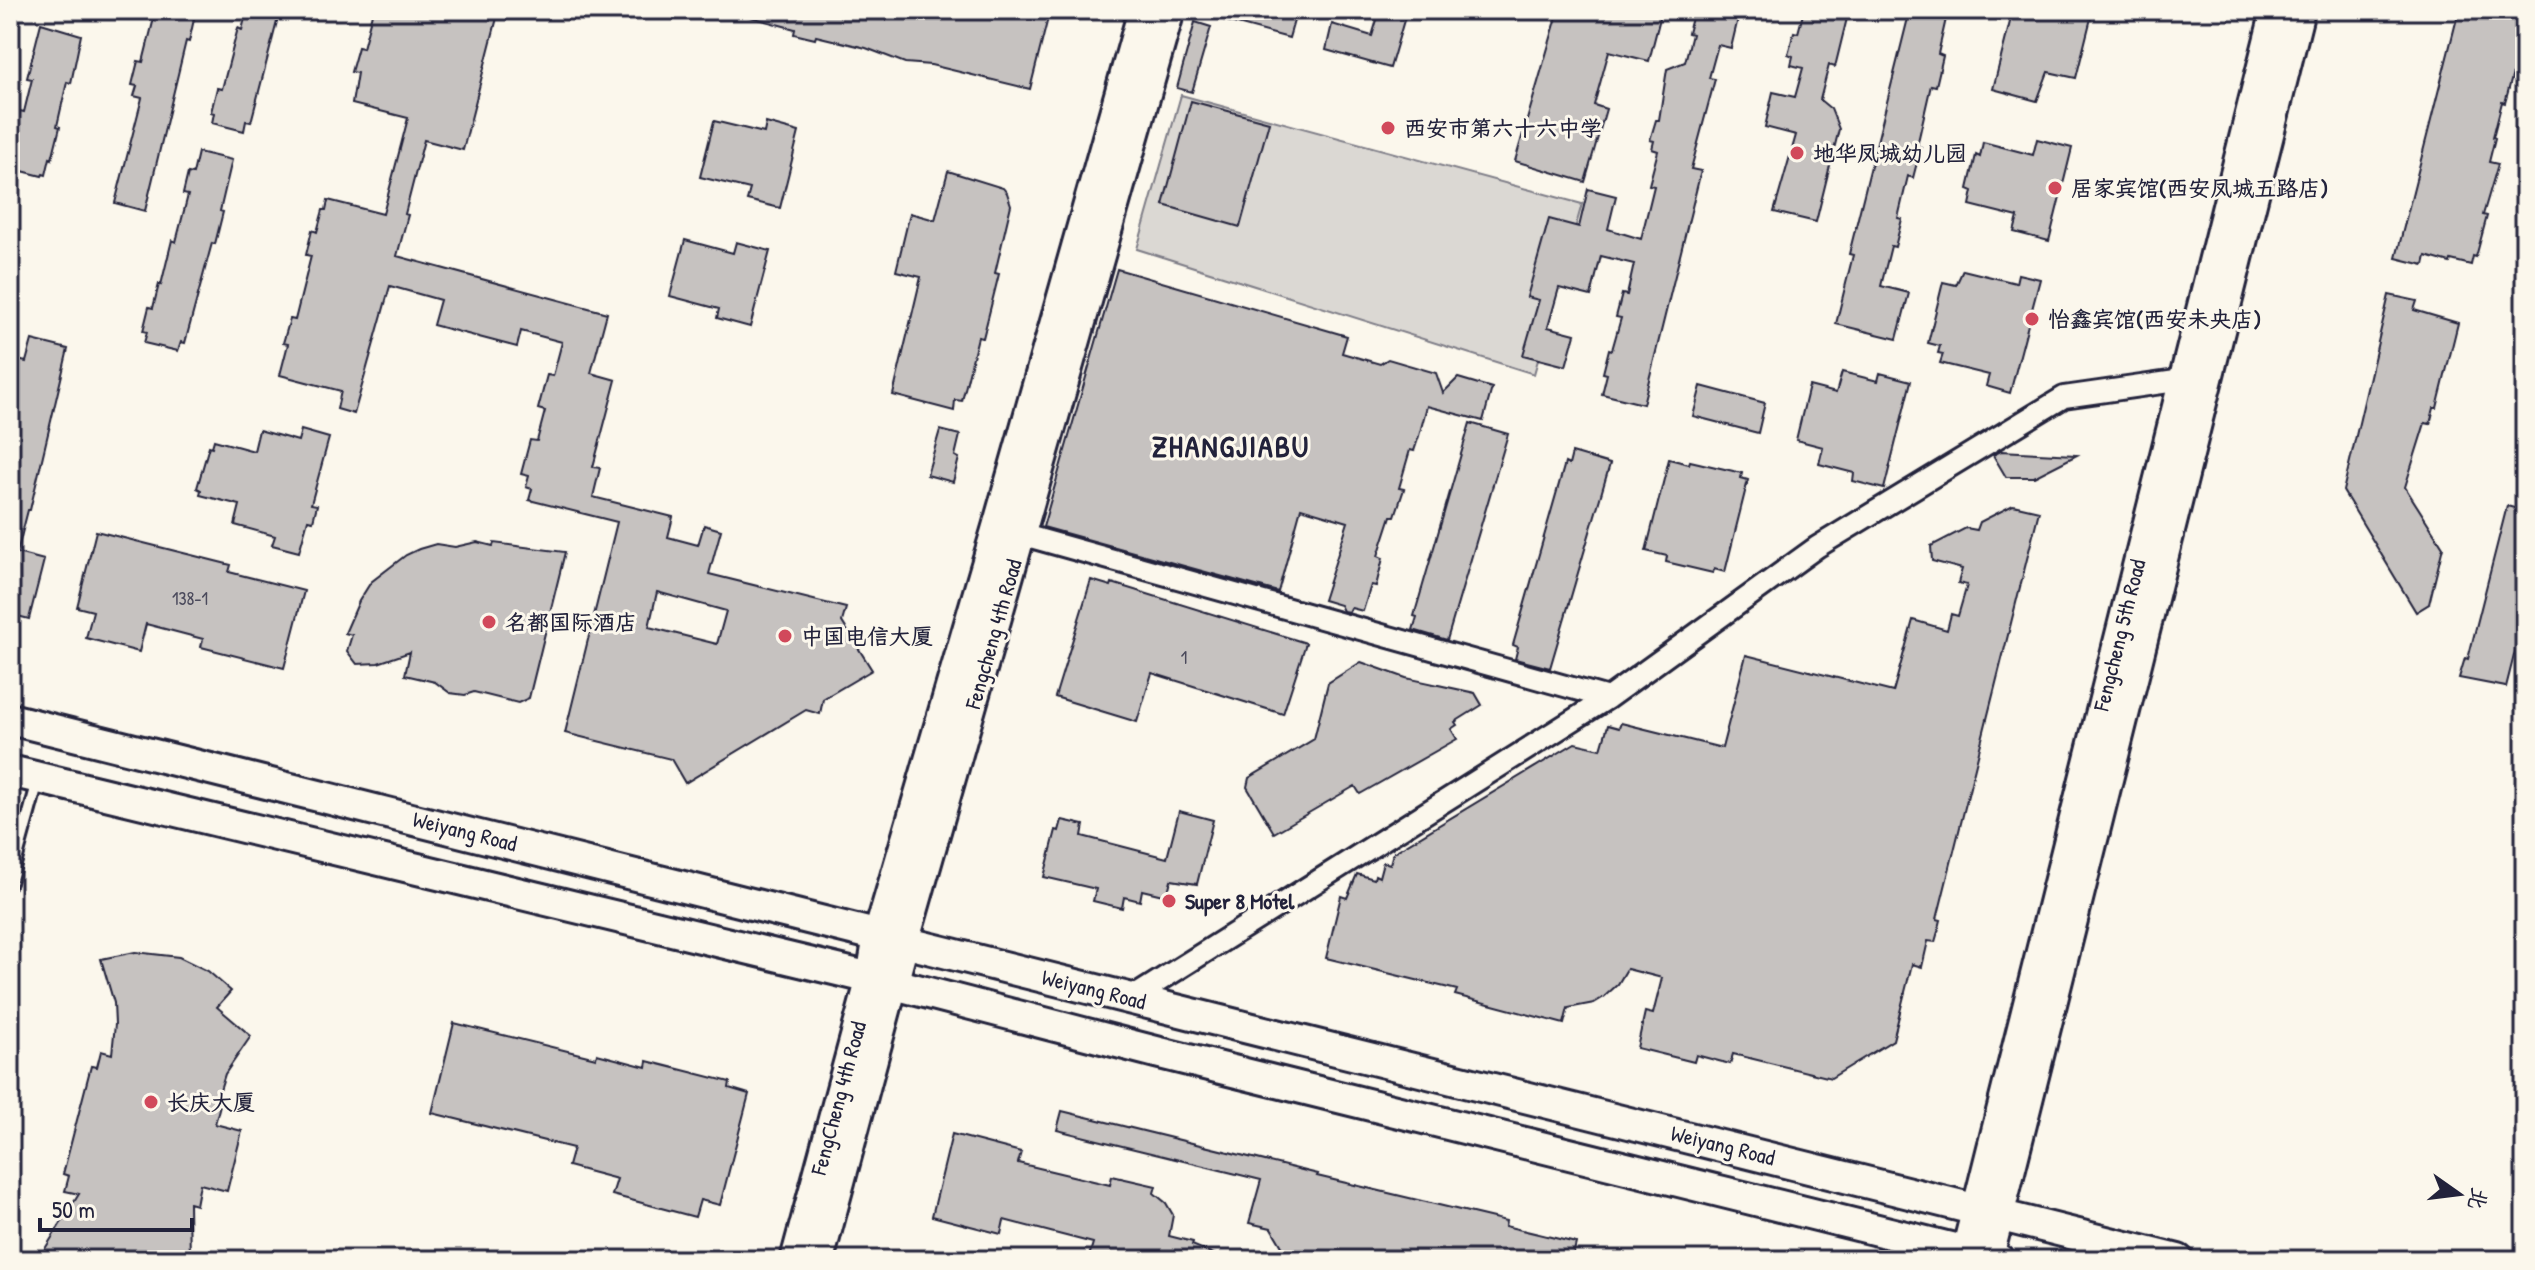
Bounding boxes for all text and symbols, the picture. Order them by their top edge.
place label: 西安市第六十六中学 [1404,113,1602,143]
marker: 西安市第六十六中学 [1379,119,1397,137]
place label: 地华凤城幼儿园 [1813,138,1967,168]
marker: 地华凤城幼儿园 [1788,144,1806,162]
place label: 居家宾馆(西安凤城五路店) [2071,173,2328,203]
marker: 居家宾馆(西安凤城五路店) [2046,179,2064,197]
place label: 怡鑫宾馆(西安未央店) [2048,304,2261,334]
marker: 怡鑫宾馆(西安未央店) [2023,310,2041,328]
district label: ZHANGJIABU [1152,426,1310,466]
street label: Fengcheng 4th Road [957,555,1029,713]
street label: Fengcheng 5th Road [2085,556,2152,715]
house number: 138-1 [172,586,208,611]
place label: 名都国际酒店 [505,607,637,637]
marker: 名都国际酒店 [480,613,498,631]
place label: 中国电信大厦 [801,621,933,651]
marker: 中国电信大厦 [776,627,794,645]
house number: 1 [1181,645,1187,670]
street label: Weiyang Road [410,804,520,858]
place label: Super 8 Motel [1185,886,1295,917]
marker: Super 8 Motel [1160,892,1178,910]
street label: Weiyang Road [1039,962,1149,1016]
street label: FengCheng 4th Road [803,1018,873,1179]
place label: 长庆大厦 [167,1087,255,1117]
marker: 长庆大厦 [142,1093,160,1111]
street label: Weiyang Road [1668,1118,1778,1172]
north arrow [2419,1154,2499,1234]
scale bar [40,1182,192,1232]
text: 北 [2461,1185,2496,1213]
text: 50 m [52,1193,95,1225]

